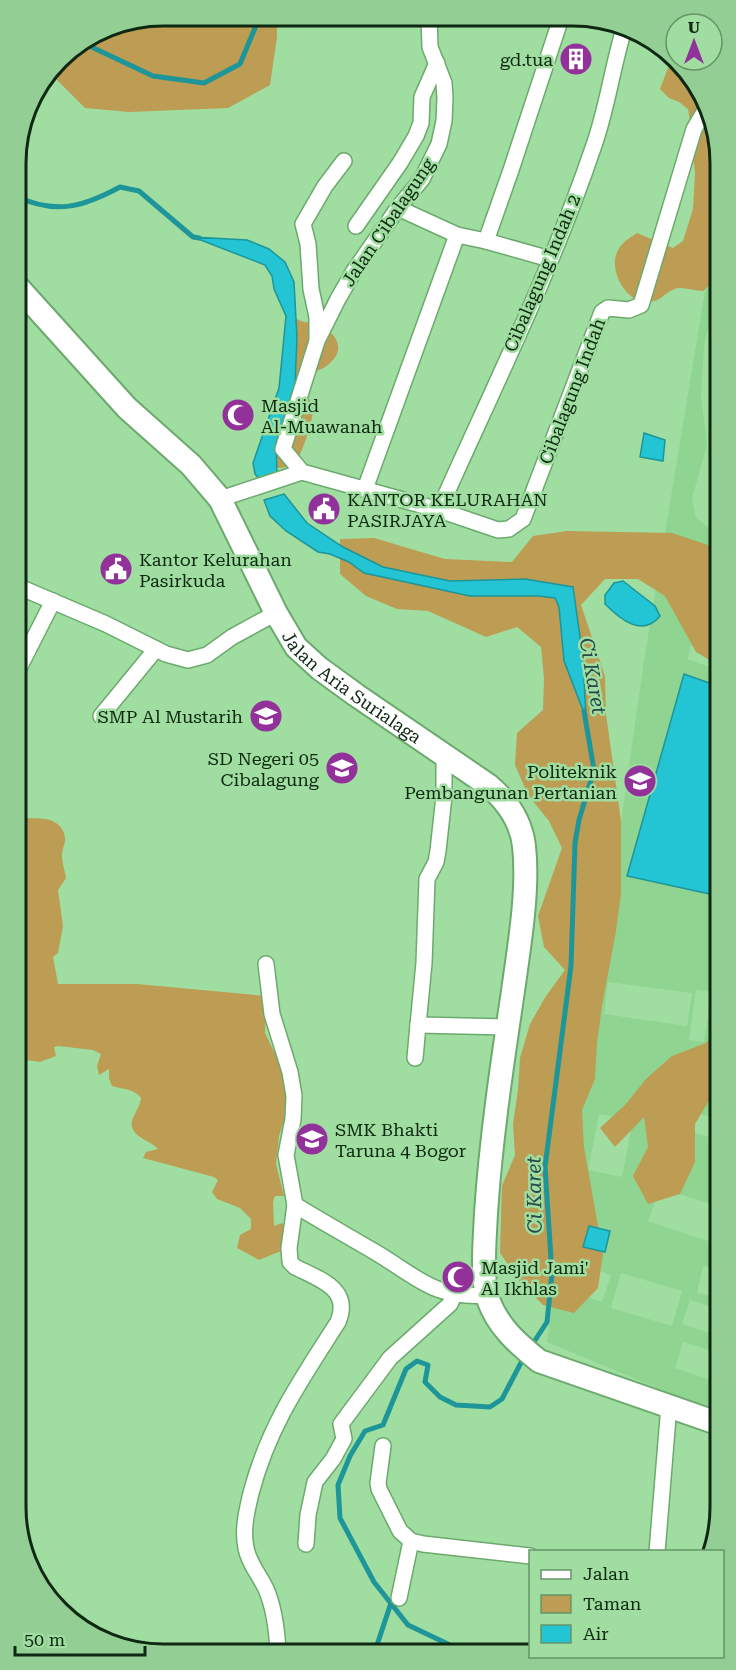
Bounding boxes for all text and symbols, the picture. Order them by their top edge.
north arrow [664,12,724,72]
text: U [688,18,700,37]
building icon: gd.tua [558,41,594,77]
place label: gd.tua [500,49,553,70]
street label: Jalan Cibalagung [337,153,439,290]
street label: Cibalagung Indah 2 [499,191,585,355]
street label: Cibalagung Indah [535,315,610,467]
place label: Masjid Al-Muawanah [261,395,383,437]
mosque icon: Masjid Al-Muawanah [220,397,256,433]
place label: KANTOR KELURAHAN PASIRJAYA [347,489,548,531]
public building icon: KANTOR KELURAHAN PASIRJAYA [306,491,342,527]
place label: Kantor Kelurahan Pasirkuda [139,549,292,591]
public building icon: Kantor Kelurahan Pasirkuda [98,551,134,587]
street label: Jalan Aria Surialaga [278,627,426,747]
water label: Ci Karet [574,636,612,717]
school or university icon: SMP Al Mustarih [248,698,284,734]
place label: SMP Al Mustarih [97,706,243,727]
place label: SD Negeri 05 Cibalagung [208,748,320,790]
school or university icon: SD Negeri 05 Cibalagung [324,750,360,786]
place label: Politeknik Pembangunan Pertanian [404,761,617,803]
school or university icon: Politeknik Pembangunan Pertanian [622,763,658,799]
place label: SMK Bhakti Taruna 4 Bogor [335,1119,466,1161]
school or university icon: SMK Bhakti Taruna 4 Bogor [294,1121,330,1157]
water label: Ci Karet [521,1156,547,1234]
place label: Masjid Jami' Al Ikhlas [481,1257,589,1299]
mosque icon: Masjid Jami' Al Ikhlas [440,1259,476,1295]
legend [529,1550,724,1658]
text: Jalan [583,1563,630,1584]
text: Taman [583,1593,642,1614]
scale bar [15,1619,146,1657]
text: Air [583,1623,609,1644]
text: 50 m [24,1629,65,1650]

